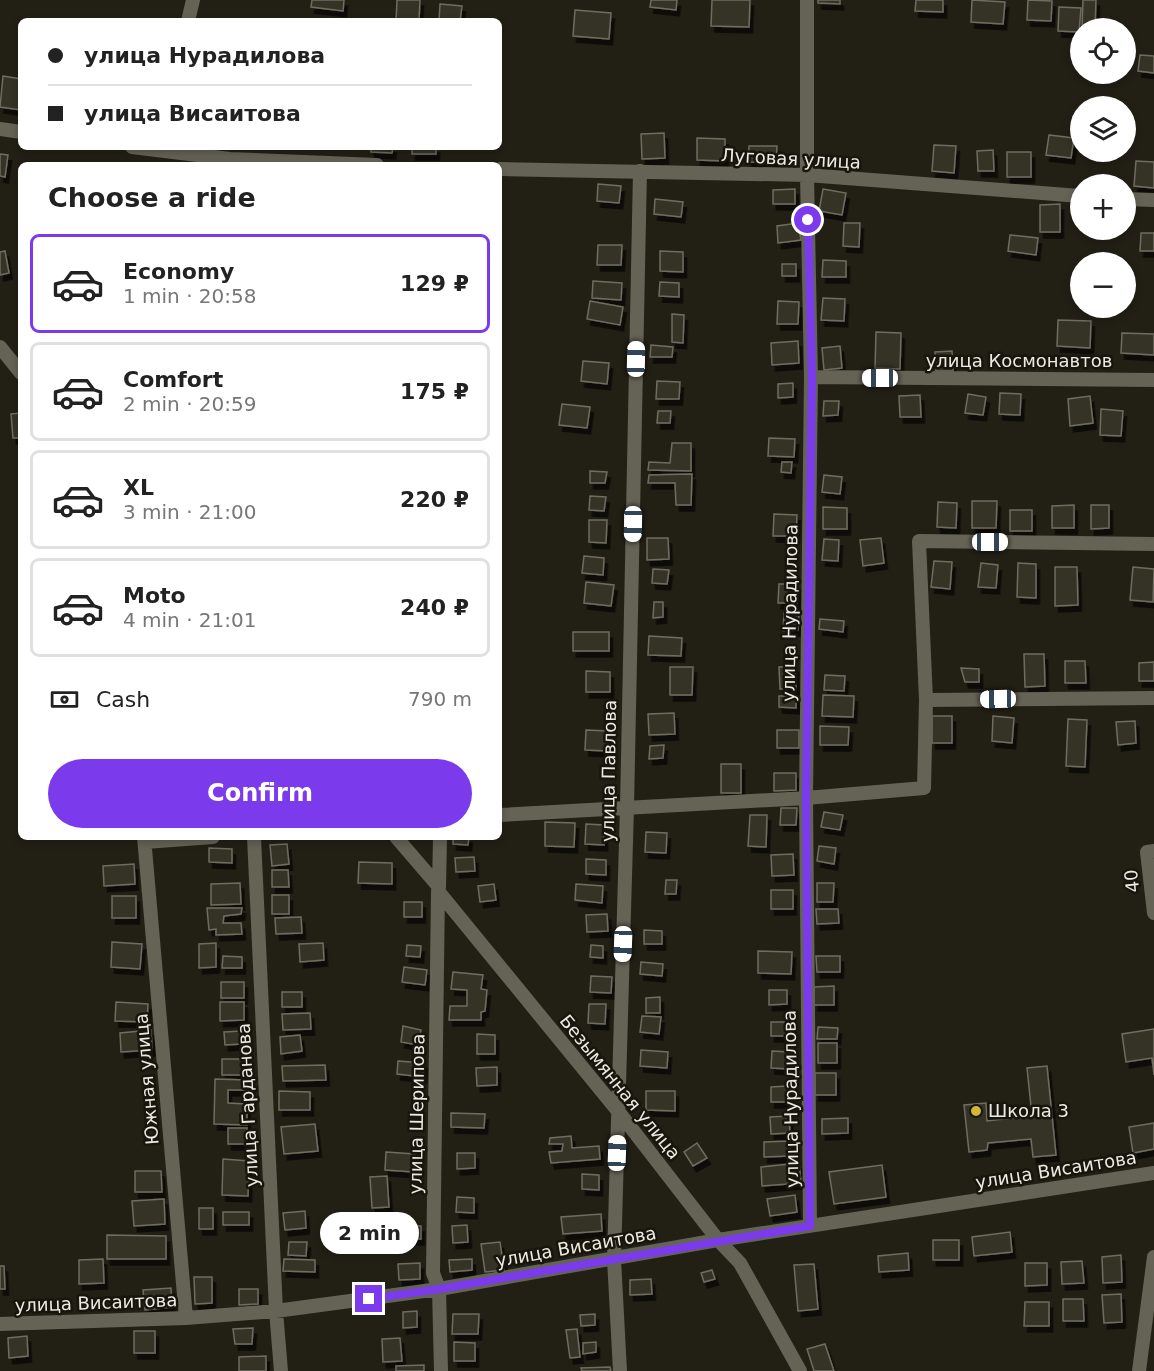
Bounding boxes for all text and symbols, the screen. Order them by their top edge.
map controls [1070,18,1136,318]
button: locate [1070,18,1136,84]
text: улица Нурадилова [84,43,325,68]
button: layers [1070,96,1136,162]
text: улица Висаитова [84,101,301,126]
street label: Луговая улица [721,144,861,173]
button: + [1070,174,1136,240]
text: Choose a ride [48,182,256,213]
route start [794,206,821,233]
button: − [1070,252,1136,318]
icon: car [51,257,105,311]
text: Economy [123,259,234,284]
text: 129 ₽ [400,271,469,296]
text: 1 min · 20:58 [123,284,257,308]
car [627,341,645,377]
street label: улица Космонавтов [926,350,1112,371]
icon: car [51,365,105,419]
text: Comfort [123,367,223,392]
car [862,369,898,387]
text: 175 ₽ [400,379,469,404]
text: 2 min · 20:59 [123,392,257,416]
icon: car [51,473,105,527]
text: XL [123,475,154,500]
text: 220 ₽ [400,487,469,512]
text: 3 min · 21:00 [123,500,257,524]
car [624,506,642,542]
street label: улица Нурадилова [777,524,802,702]
car [972,533,1008,551]
icon: car [51,581,105,635]
text: Moto [123,583,186,608]
text: 240 ₽ [400,595,469,620]
text: 4 min · 21:01 [123,608,257,632]
icon: cash [48,683,81,716]
text: Cash [96,687,150,712]
text: 790 m [408,687,472,711]
car [980,690,1016,708]
street label: улица Павлова [597,700,620,842]
button: Confirm [48,759,472,828]
street label: 40 [1120,869,1143,894]
car [613,926,633,962]
street label: Безымянная улица [556,1010,685,1163]
street label: улица Нурадилова [778,1010,803,1188]
street label: Южная улица [130,1012,163,1146]
street label: улица Гарданова [233,1022,262,1188]
street label: улица Шерипова [405,1033,428,1195]
place label: Школа 3 [988,1100,1069,1121]
marker: Школа 3 [969,1104,983,1118]
car [607,1135,627,1171]
street label: улица Висаитова [974,1146,1138,1193]
callout: 2 min [320,1212,418,1254]
text: 2 min [338,1221,401,1245]
street label: улица Висаитова [494,1222,658,1271]
route end [355,1285,382,1312]
street label: улица Висаитова [14,1289,178,1316]

